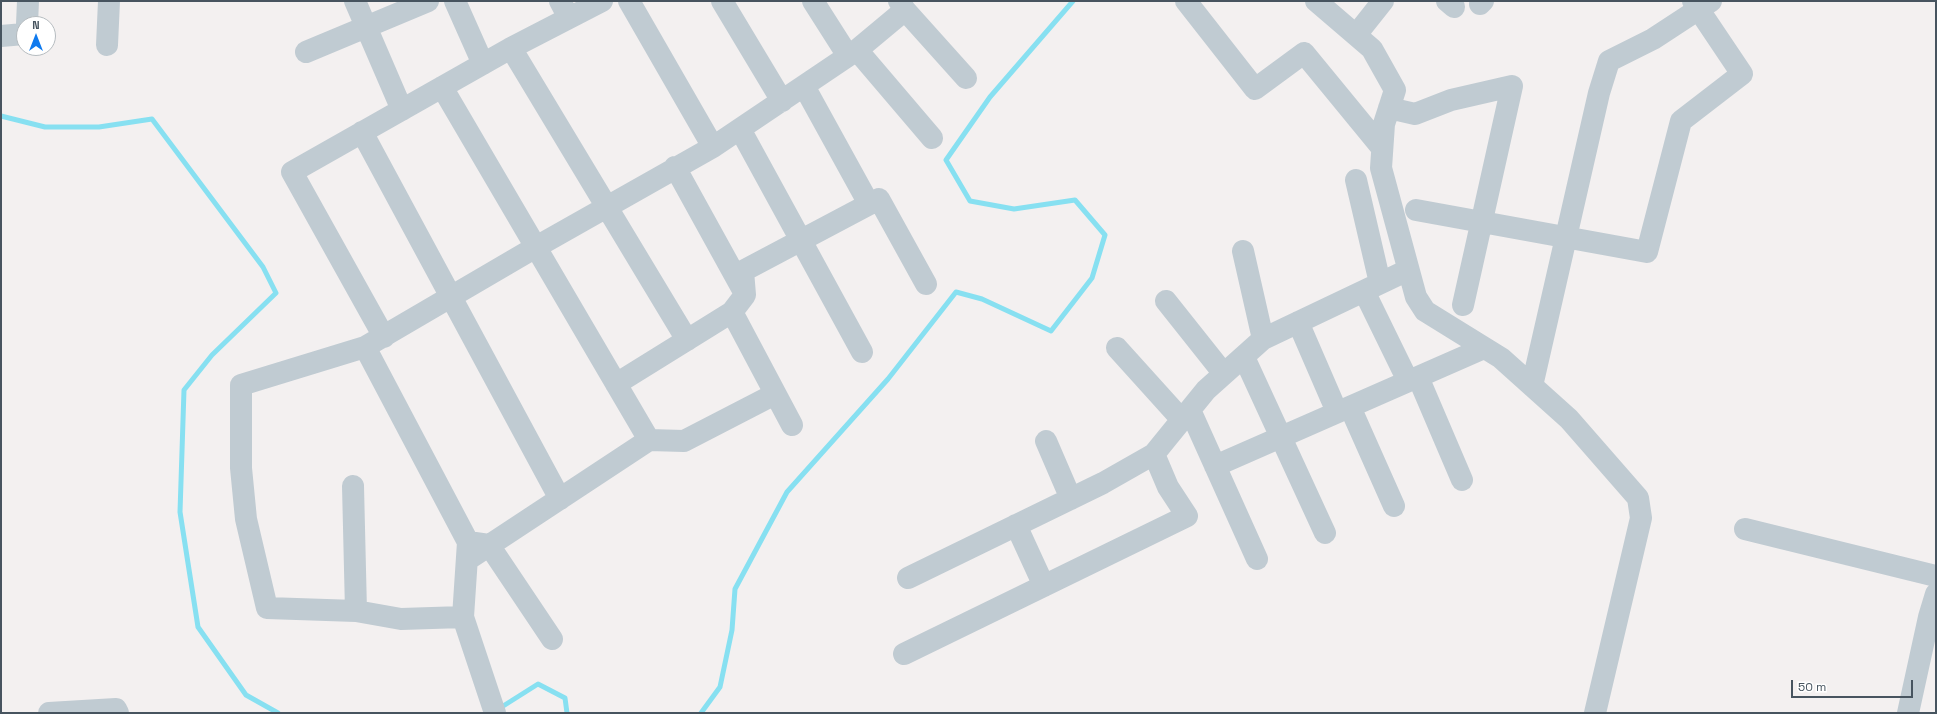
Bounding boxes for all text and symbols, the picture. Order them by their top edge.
north arrow [16,16,56,56]
text: N [32,18,40,32]
scale bar [1793,672,1915,698]
text: 50 m [1798,679,1826,695]

